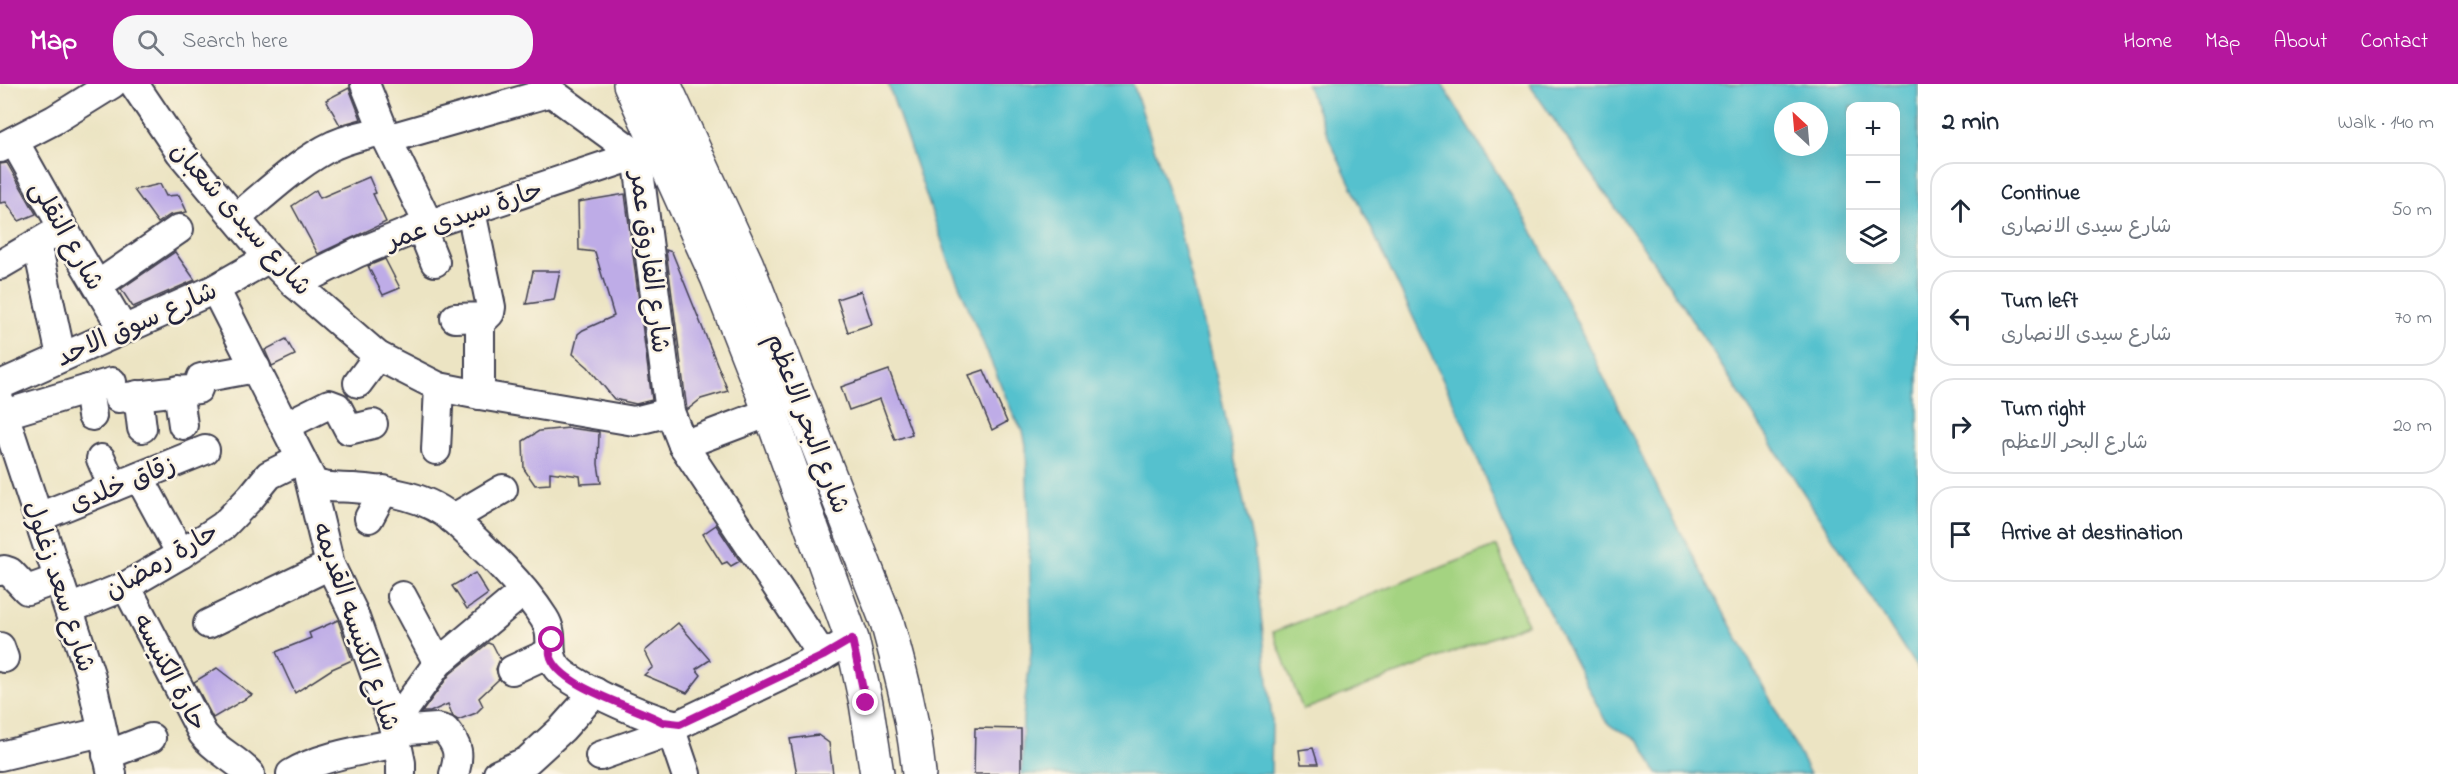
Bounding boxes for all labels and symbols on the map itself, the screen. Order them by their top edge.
north arrow [1774,102,1828,156]
street label: شارع سيدى شعبان [160,134,320,306]
street label: شارع الفاروق عمر [618,167,678,356]
street label: حارة سيدى عمر [380,172,549,262]
street label: شارع النقلى [18,174,112,299]
street label: شارع سوق الاحد [50,273,224,378]
street label: شارع البحر الاعظم [754,328,858,520]
street label: زقاق خلدى [64,447,182,524]
street label: شارع سعد زغلول [12,496,104,678]
street label: حارة رمضان [98,515,227,611]
street label: شارع الكنيسه القديمه [300,517,408,737]
street label: حارة الكنيسه [121,608,215,739]
route start [538,626,564,652]
route end [852,689,878,715]

